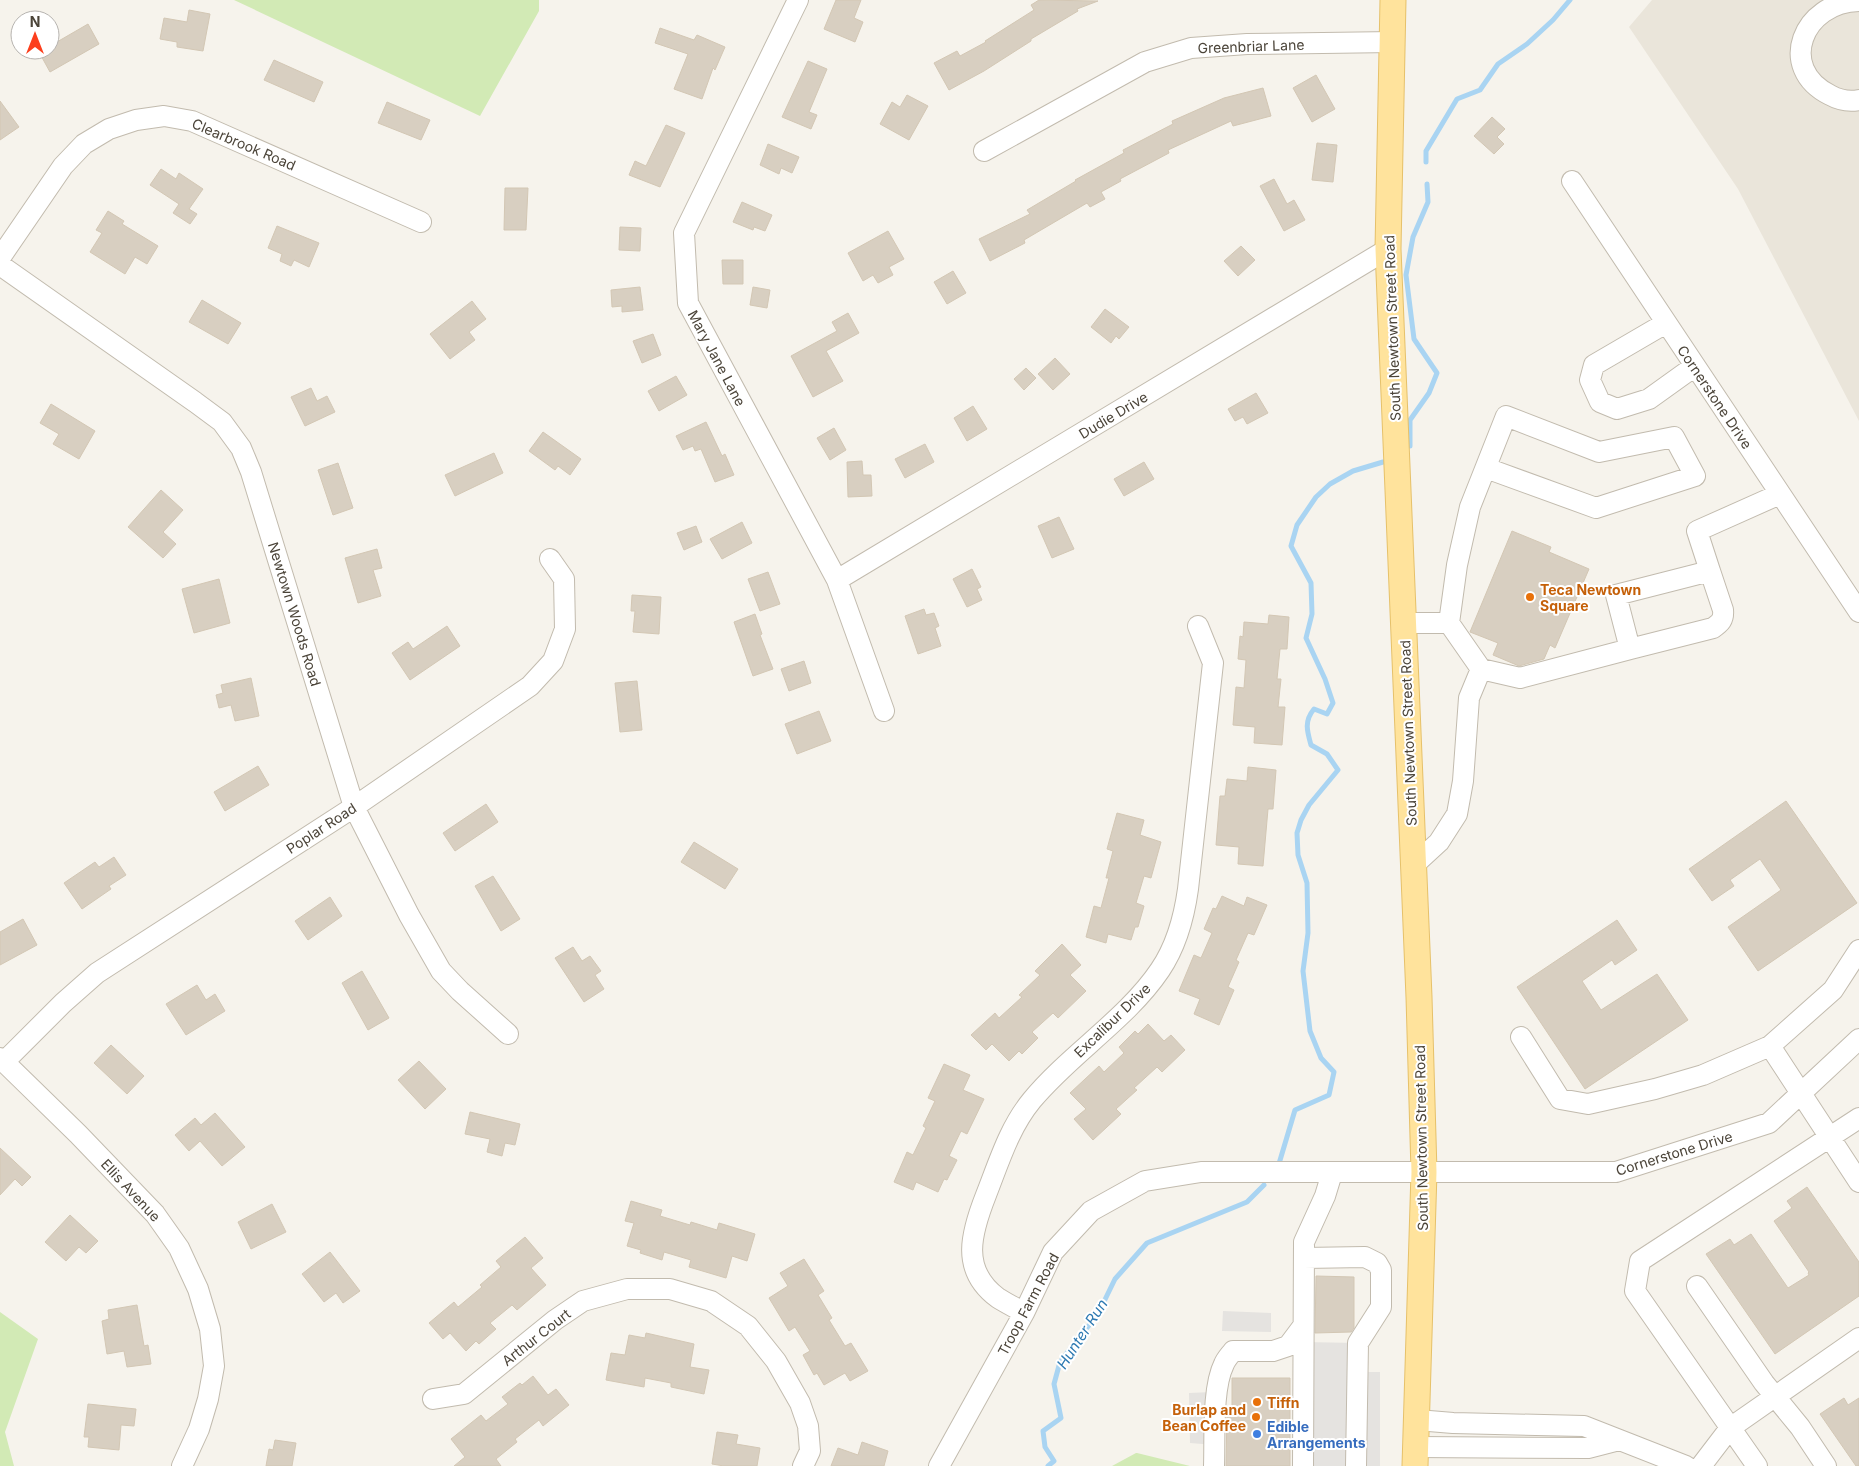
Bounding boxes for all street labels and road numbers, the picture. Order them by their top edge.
street label: Greenbriar Lane [1197,36,1305,56]
street label: Clearbrook Road [190,114,298,174]
street label: South Newtown Street Road [1380,235,1404,421]
street label: Mary Jane Lane [685,307,749,409]
street label: Cornerstone Drive [1674,342,1756,452]
street label: Dudie Drive [1076,388,1150,442]
street label: Newtown Woods Road [265,540,325,688]
street label: South Newtown Street Road [1396,640,1420,826]
street label: Poplar Road [283,799,359,857]
street label: Excalibur Drive [1070,979,1154,1061]
street label: South Newtown Street Road [1411,1045,1431,1231]
street label: Cornerstone Drive [1614,1127,1734,1179]
street label: Ellis Avenue [98,1155,164,1225]
street label: Troop Farm Road [994,1250,1062,1358]
street label: Arthur Court [498,1305,574,1369]

